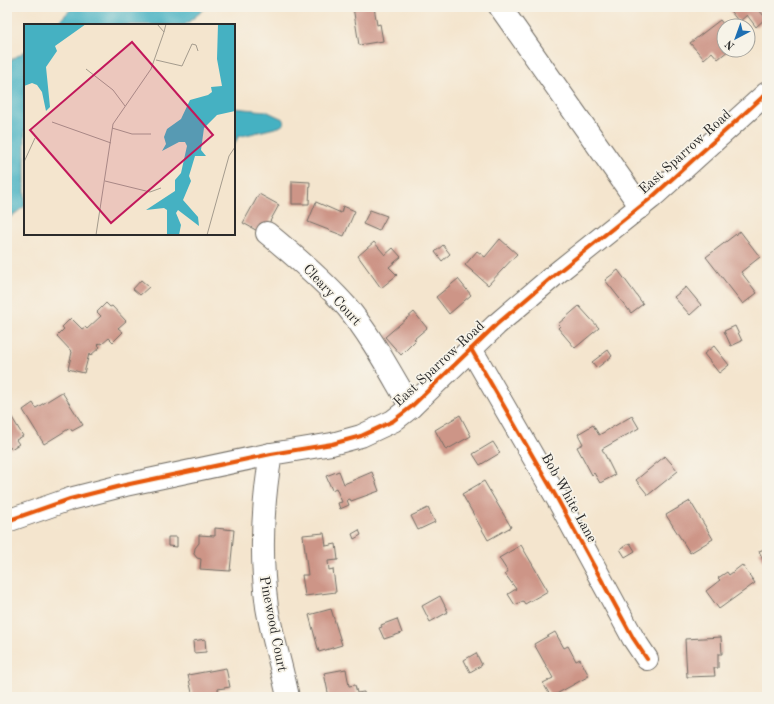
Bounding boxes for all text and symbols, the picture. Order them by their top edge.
north arrow [716,18,756,58]
inset map [24,24,235,235]
text: N [723,37,737,51]
street label: East Sparrow Road [636,107,734,197]
street label: Cleary Court [300,262,364,328]
street label: East Sparrow Road [391,318,487,410]
street label: Bob White Lane [539,451,599,545]
street label: Pinewood Court [257,575,289,673]

